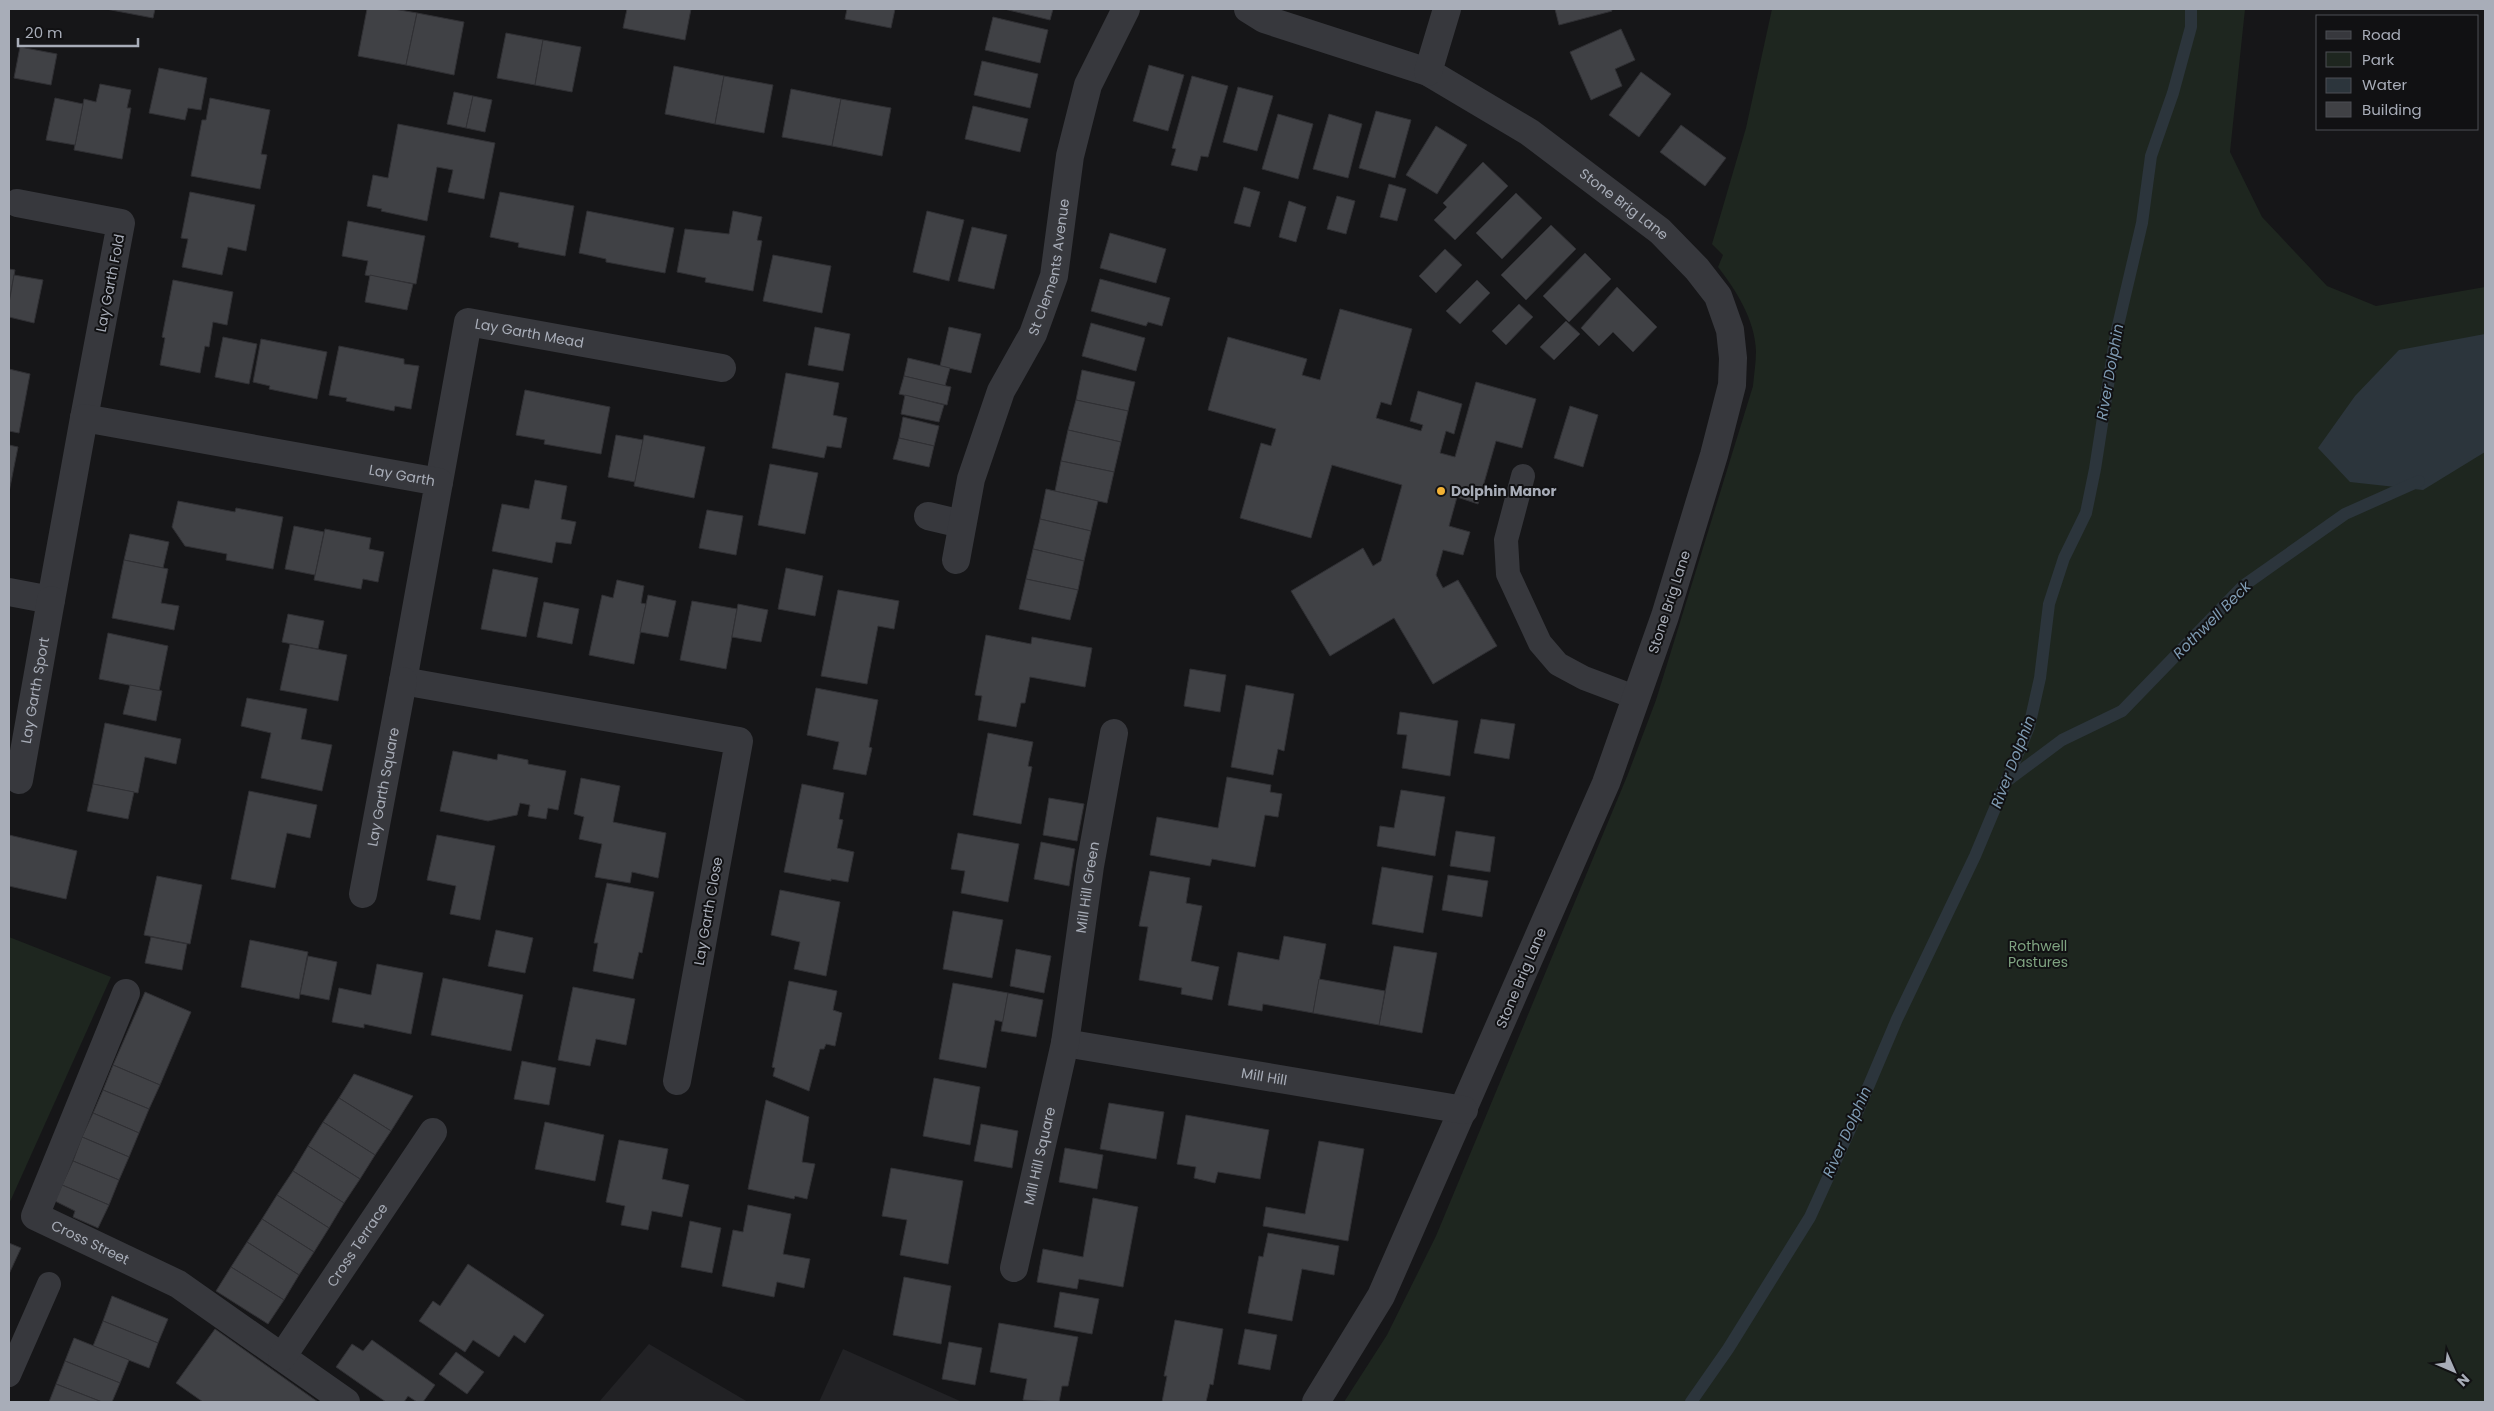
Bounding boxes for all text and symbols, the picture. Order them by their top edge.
scale bar [18,15,138,47]
legend [2316,15,2479,130]
text: 20 m [25,22,63,43]
text: Road [2362,24,2401,45]
text: Park [2362,49,2394,70]
text: Water [2362,74,2408,95]
text: Building [2362,99,2422,120]
street label: Stone Brig Lane [1575,164,1674,245]
street label: St Clements Avenue [1023,197,1074,338]
street label: Lay Garth Fold [91,232,129,334]
street label: Lay Garth Mead [473,313,585,353]
water label: River Dolphin [2091,322,2128,422]
street label: Lay Garth [367,460,437,491]
place label: Dolphin Manor [1451,481,1556,501]
marker: Dolphin Manor [1435,485,1447,497]
street label: Stone Brig Lane [1643,548,1695,656]
water label: Rothwell Beck [2168,575,2256,663]
street label: Lay Garth Sport [16,636,54,745]
water label: River Dolphin [1985,713,2040,811]
street label: Lay Garth Square [362,725,404,848]
street label: Mill Hill Green [1071,840,1104,934]
street label: Lay Garth Close [689,855,727,967]
street label: Stone Brig Lane [1491,924,1551,1031]
park label: Rothwell Pastures [2008,936,2068,972]
street label: Mill Hill [1240,1063,1289,1090]
water label: River Dolphin [1817,1083,1876,1181]
street label: Mill Hill Square [1019,1105,1060,1207]
street label: Cross Terrace [322,1199,393,1291]
street label: Cross Street [48,1215,133,1269]
north arrow [2429,1346,2479,1396]
text: N [2452,1369,2474,1391]

